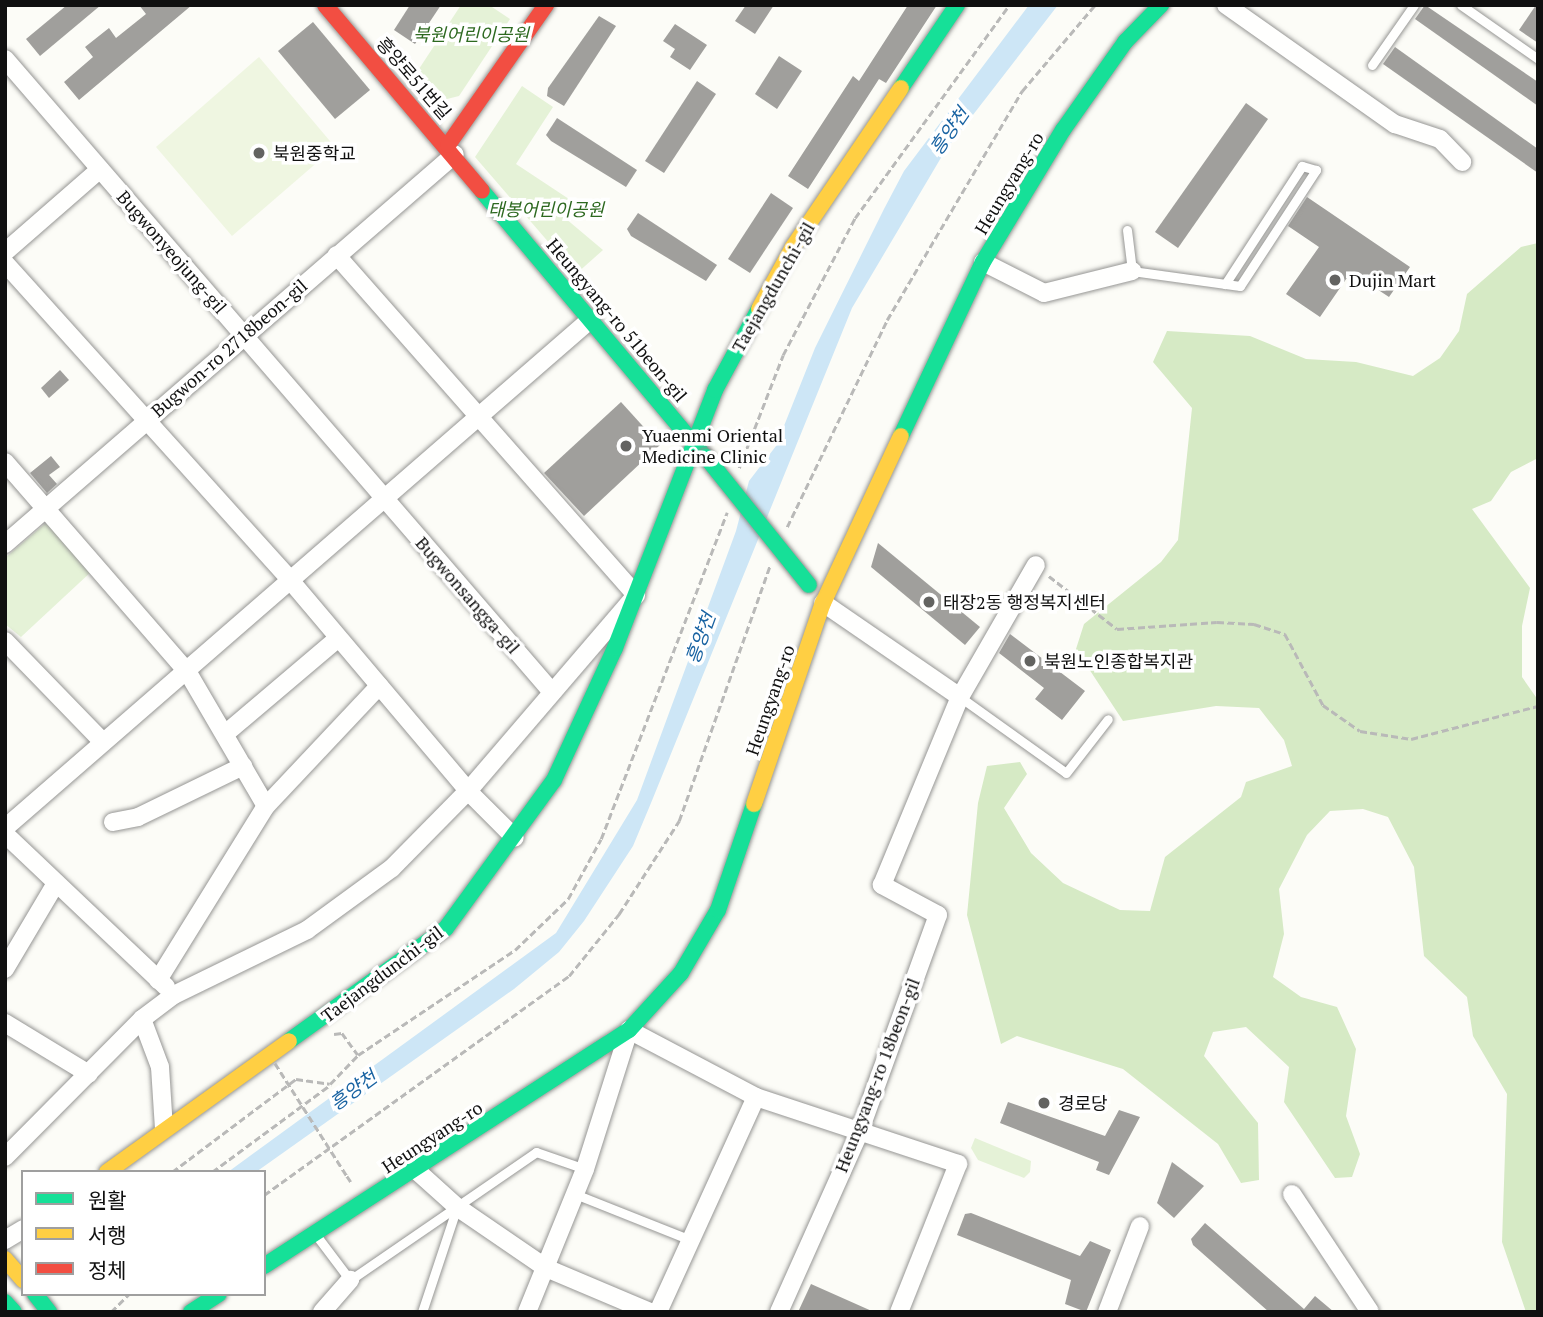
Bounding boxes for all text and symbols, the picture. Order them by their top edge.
park label: 북원어린이공원 [413,23,529,45]
street label: 흥양로51번길 [372,32,456,124]
water label: 흥양천 [925,103,973,159]
street label: Heungyang-ro [970,128,1048,238]
place label: 북원중학교 [273,142,356,164]
marker: 북원중학교 [251,145,267,161]
street label: Bugwonyeojung-gil [113,186,231,318]
park label: 태봉어린이공원 [488,198,604,220]
street label: Taejangdunchi-gil [727,218,819,356]
street label: Heungyang-ro 51beon-gil [542,234,692,406]
place label: Dujin Mart [1349,269,1436,291]
marker: Dujin Mart [1327,272,1343,288]
street label: Bugwon-ro 2718beon-gil [147,275,311,421]
place label: Yuaenmi Oriental Medicine Clinic [642,425,783,467]
marker: Yuaenmi Oriental Medicine Clinic [616,436,636,456]
street label: Bugwonsangga-gil [411,532,525,658]
place label: 태장2동 행정복지센터 [943,591,1106,613]
marker: 태장2동 행정복지센터 [921,594,937,610]
water label: 흥양천 [680,609,720,667]
street label: Heungyang-ro [741,642,799,758]
place label: 북원노인종합복지관 [1044,650,1193,672]
marker: 북원노인종합복지관 [1022,653,1038,669]
street label: Taejangdunchi-gil [317,921,447,1027]
street label: Heungyang-ro 18beon-gil [830,975,924,1175]
water label: 흥양천 [325,1065,381,1115]
place label: 경로당 [1058,1092,1108,1114]
marker: 경로당 [1036,1095,1052,1111]
street label: Heungyang-ro [378,1096,486,1178]
legend [21,1170,266,1296]
text: 원활 [88,1186,127,1214]
text: 서행 [88,1221,127,1249]
text: 정체 [88,1256,127,1284]

